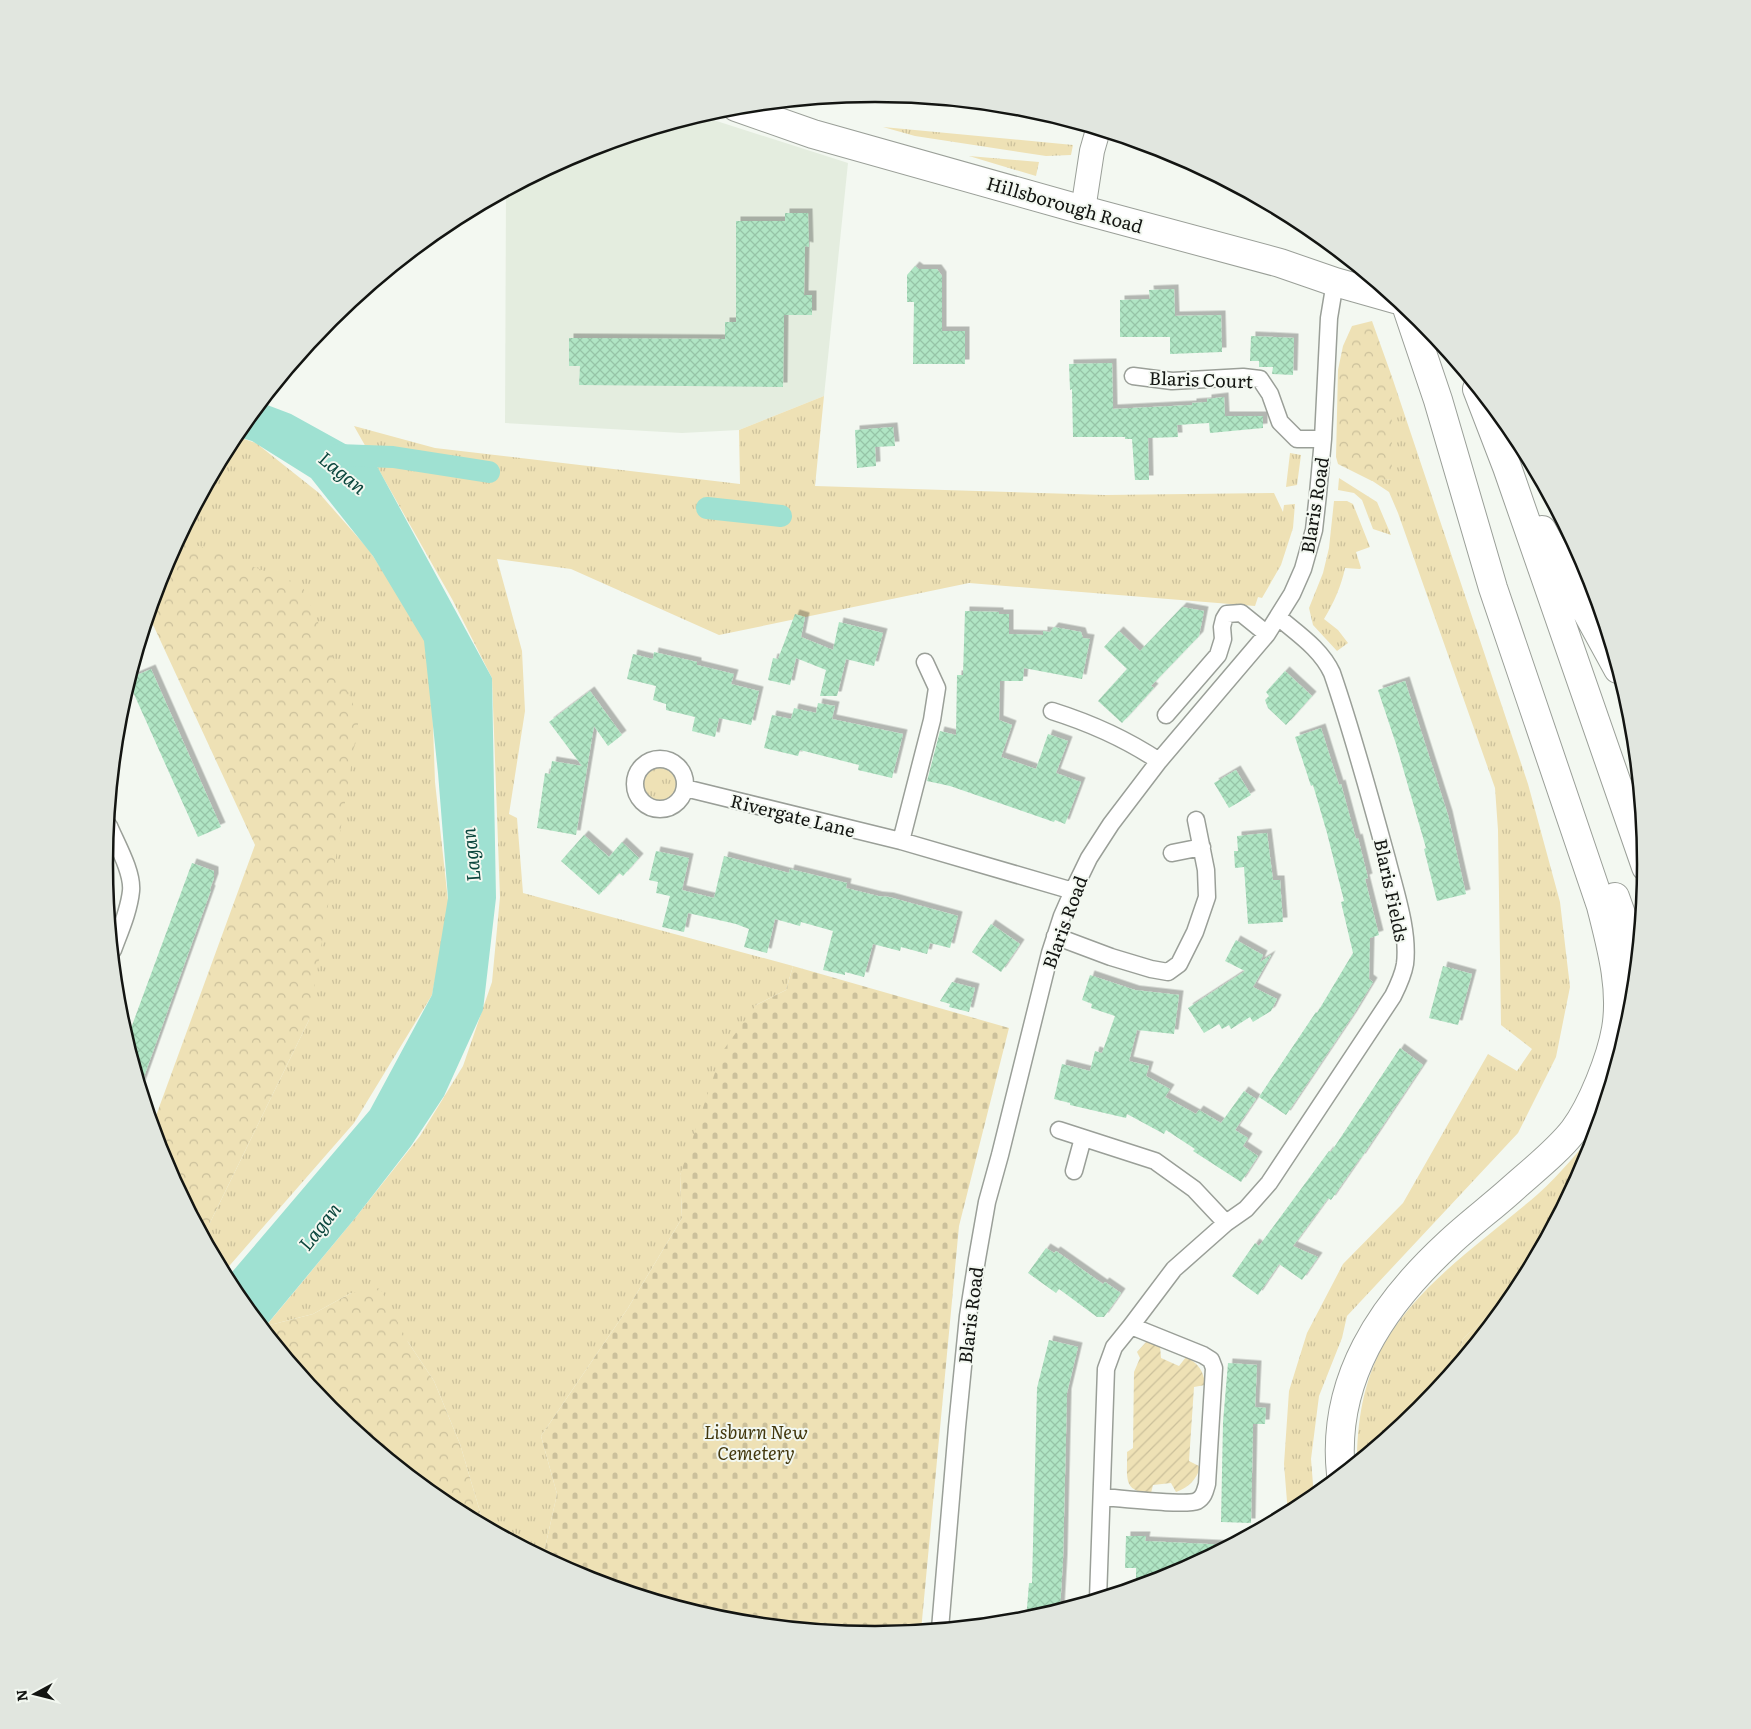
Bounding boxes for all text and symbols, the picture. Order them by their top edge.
street label: Hillsborough Road [984,169,1146,239]
street label: Blaris Court [1149,364,1254,394]
water label: Lagan [313,444,373,500]
street label: Blaris Road [1293,455,1335,555]
street label: Rivergate Lane [728,786,858,844]
water label: Lagan [453,826,487,883]
street label: Blaris Fields [1368,836,1416,944]
street label: Blaris Road [1035,872,1093,972]
water label: Lagan [291,1195,347,1256]
street label: Blaris Road [951,1265,989,1365]
park label: Lisburn New Cemetery [704,1418,808,1466]
north arrow [10,1669,60,1719]
text: N [10,1688,32,1703]

